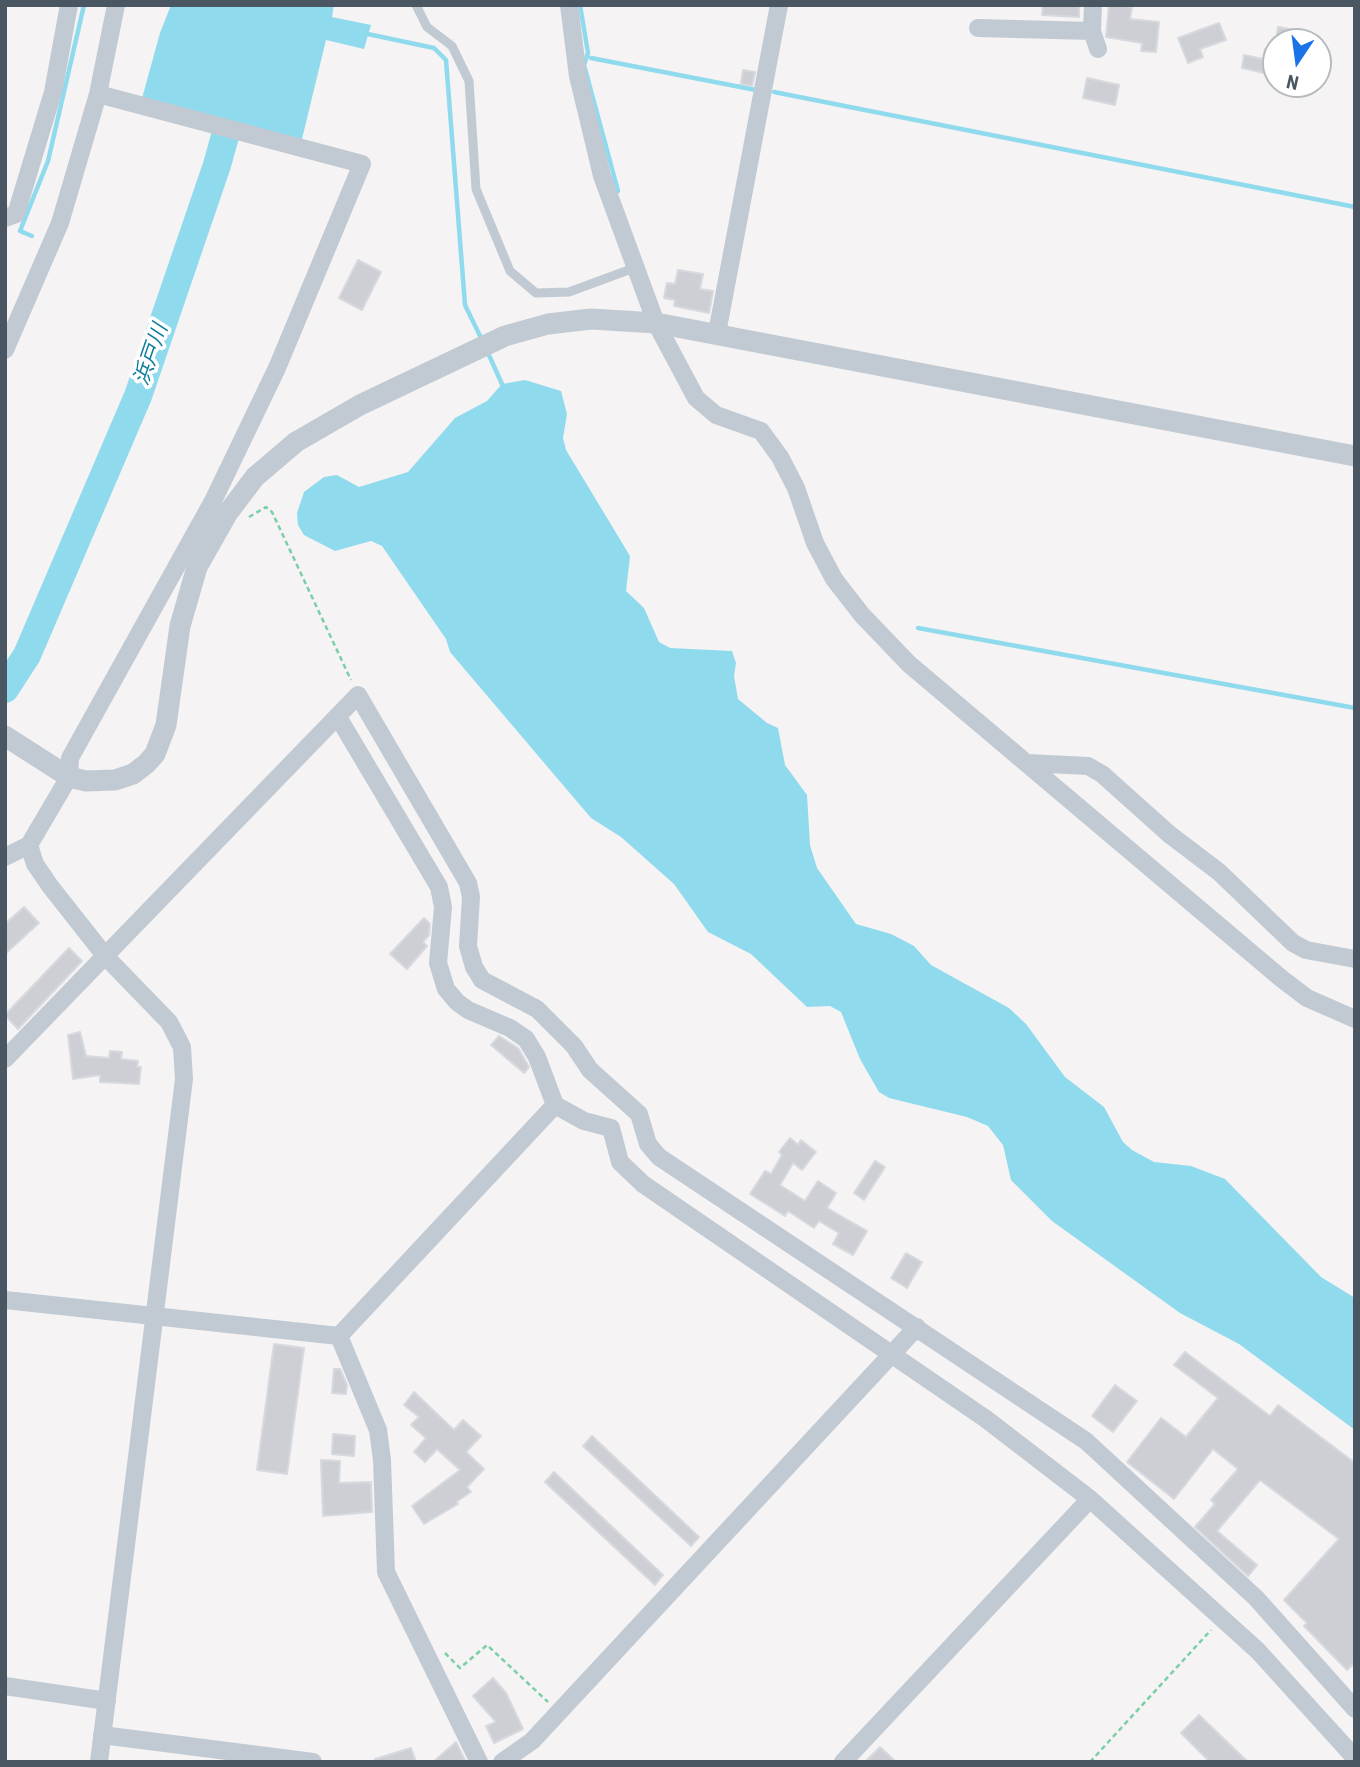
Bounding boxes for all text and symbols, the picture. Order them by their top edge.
north arrow [1262,28,1332,98]
text: N [1284,69,1301,95]
water label: 浜戸川 [130,321,174,389]

